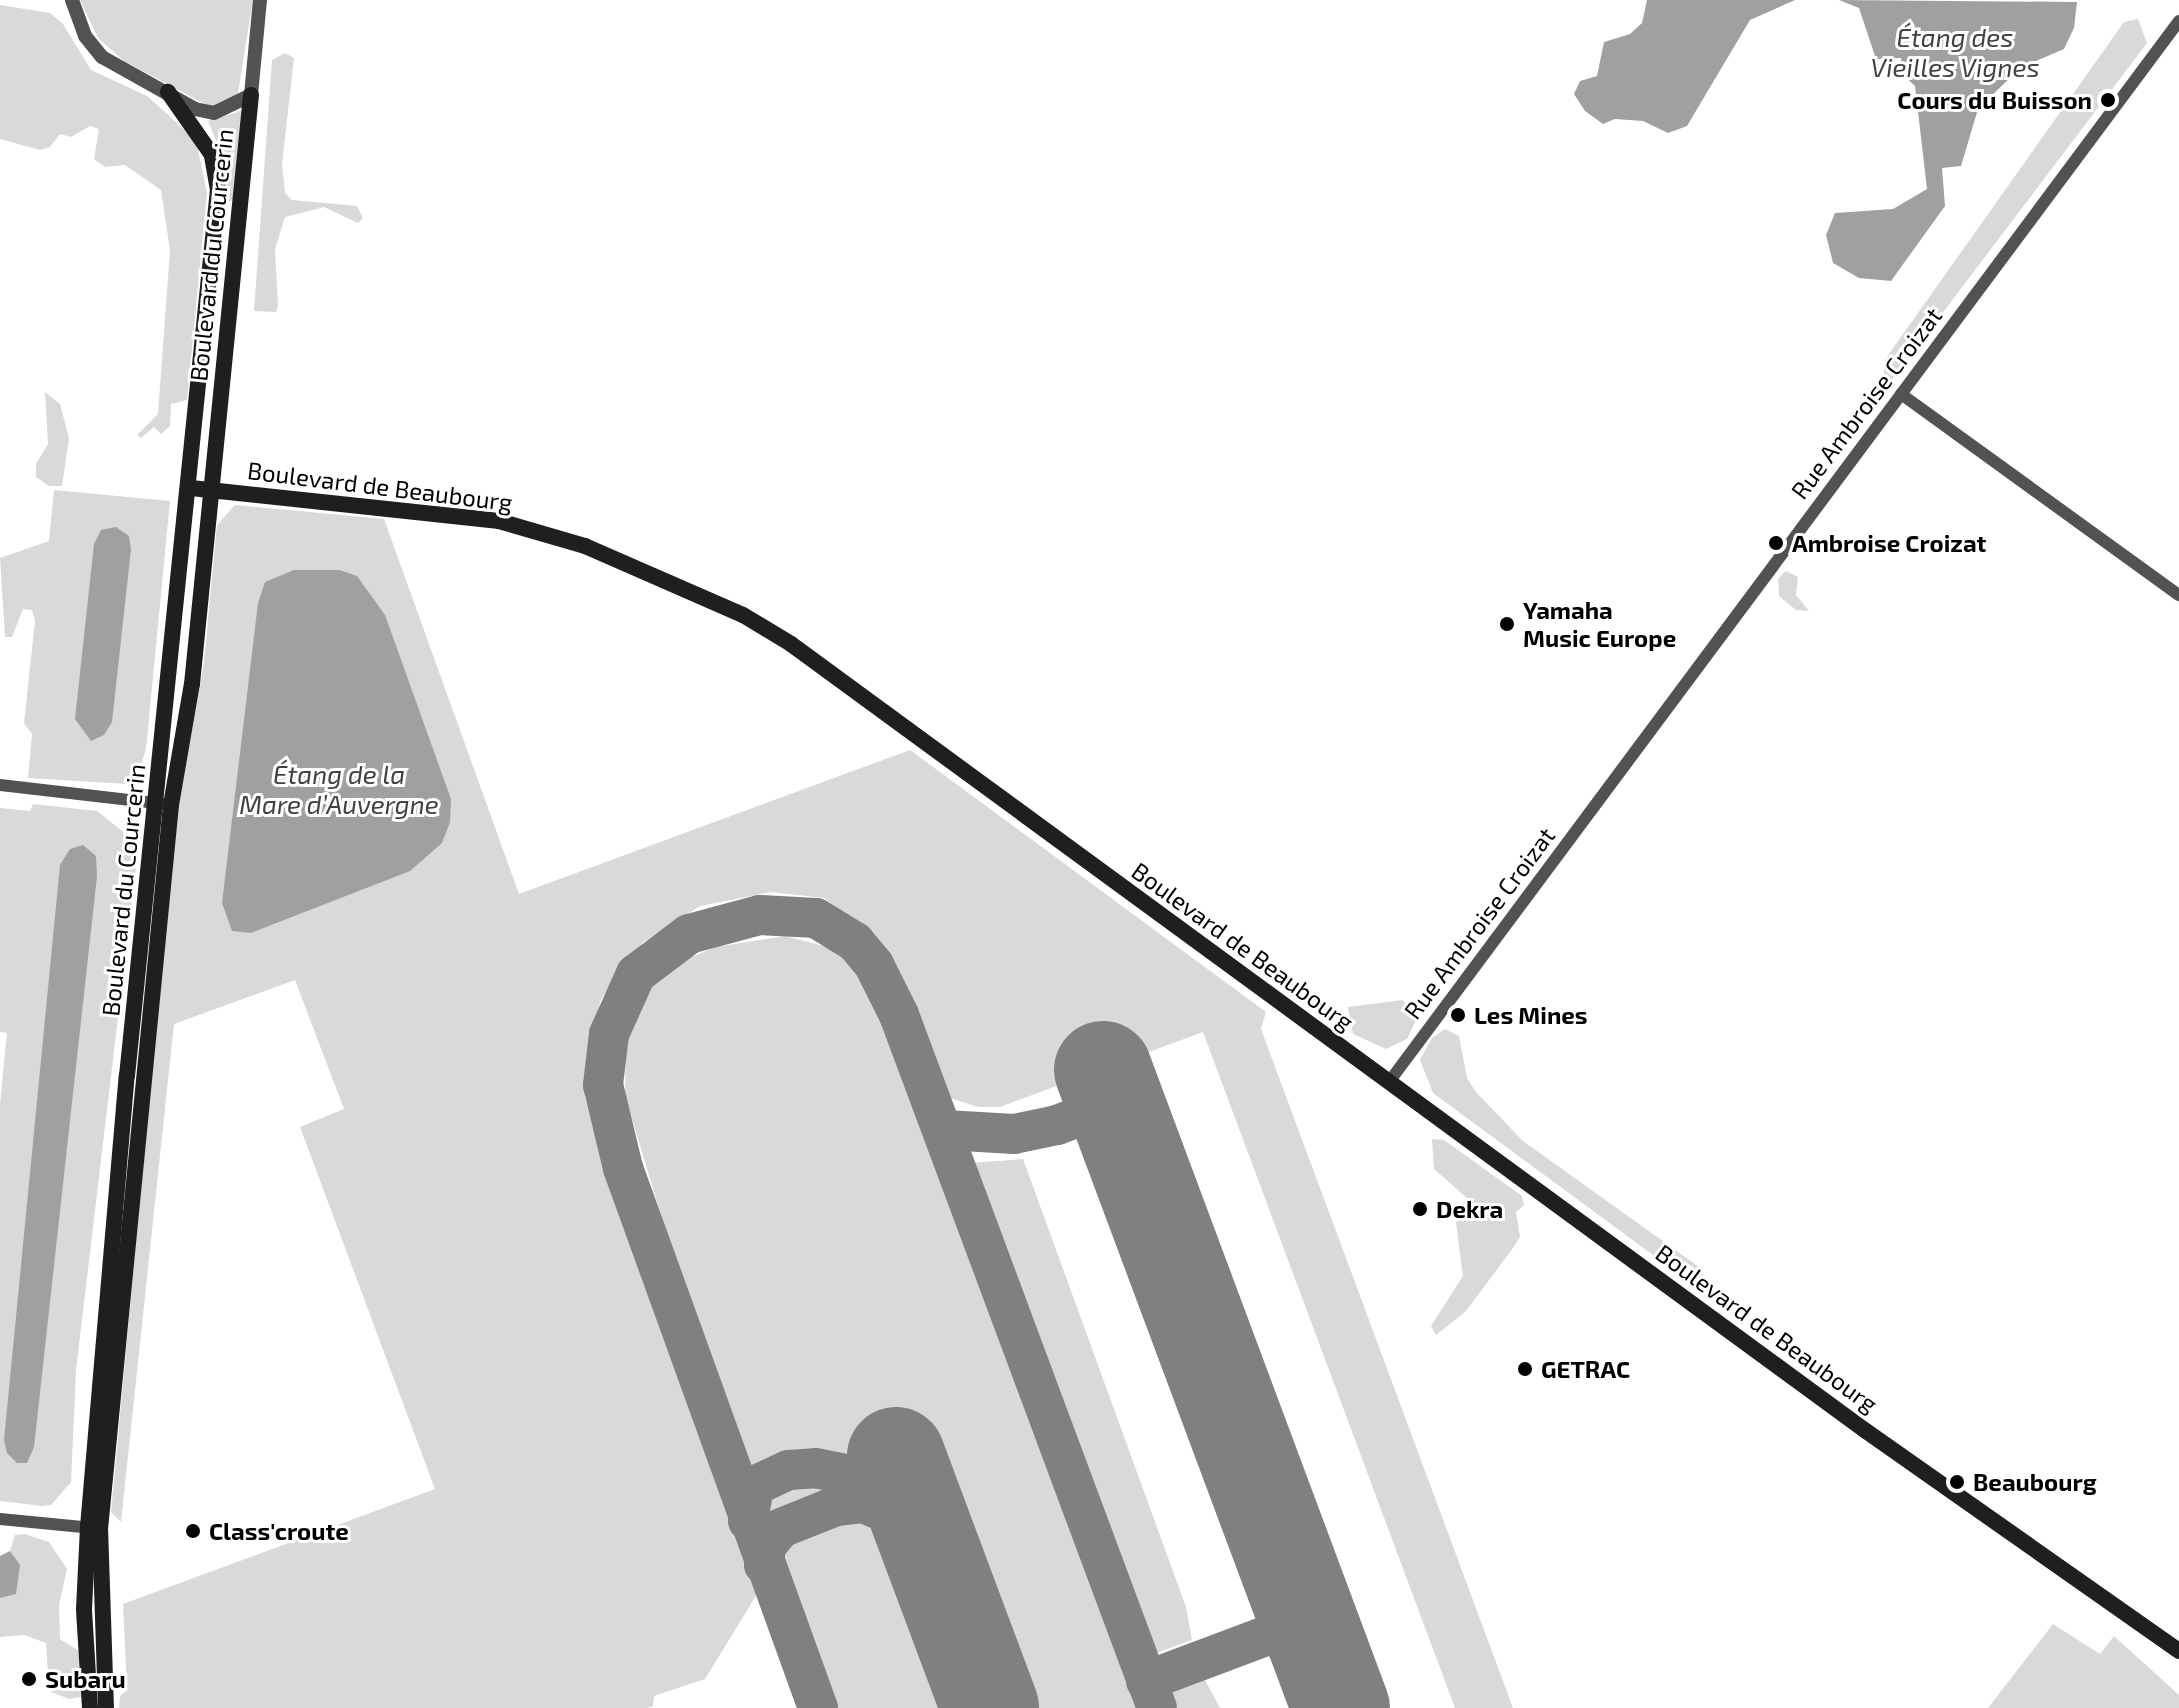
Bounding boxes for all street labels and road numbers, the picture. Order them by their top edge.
street label: Boulevard du Courcerin [183,127,239,383]
street label: Rue Ambroise Croizat [1784,301,1948,505]
street label: Boulevard de Beaubourg [246,455,514,517]
street label: Boulevard du Courcerin [95,762,151,1018]
street label: Rue Ambroise Croizat [1397,821,1561,1025]
street label: Boulevard de Beaubourg [1127,856,1359,1036]
street label: Boulevard de Beaubourg [1651,1238,1883,1418]

